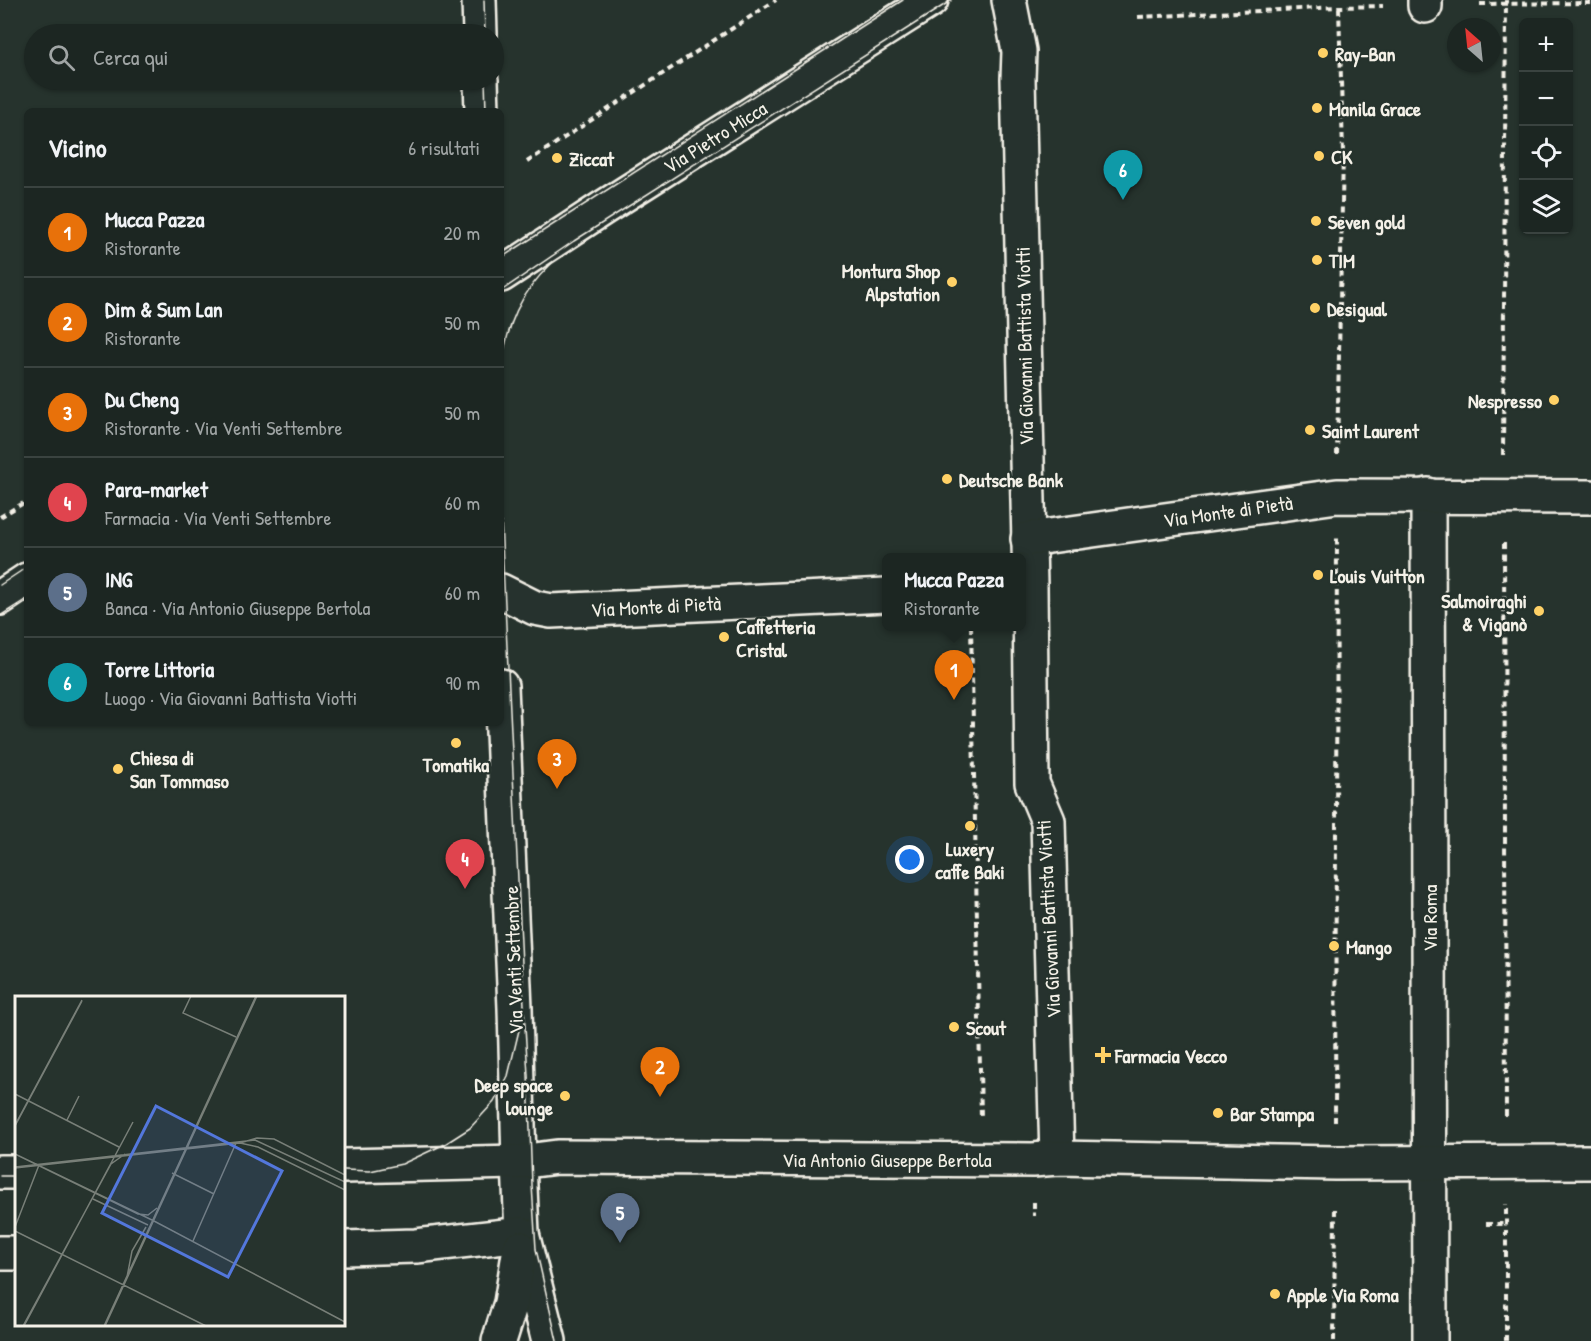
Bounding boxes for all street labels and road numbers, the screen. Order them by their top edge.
street label: Via Pietro Micca [658,94,772,180]
street label: Via Giovanni Battista Viotti [1009,246,1039,446]
street label: Via Monte di Pietà [1162,489,1295,533]
street label: Via Monte di Pietà [590,589,722,623]
street label: Via Giovanni Battista Viotti [1029,819,1067,1019]
street label: Via Roma [1416,884,1443,951]
street label: Via Venti Settembre [497,885,529,1035]
street label: Via Antonio Giuseppe Bertola [782,1146,992,1173]

